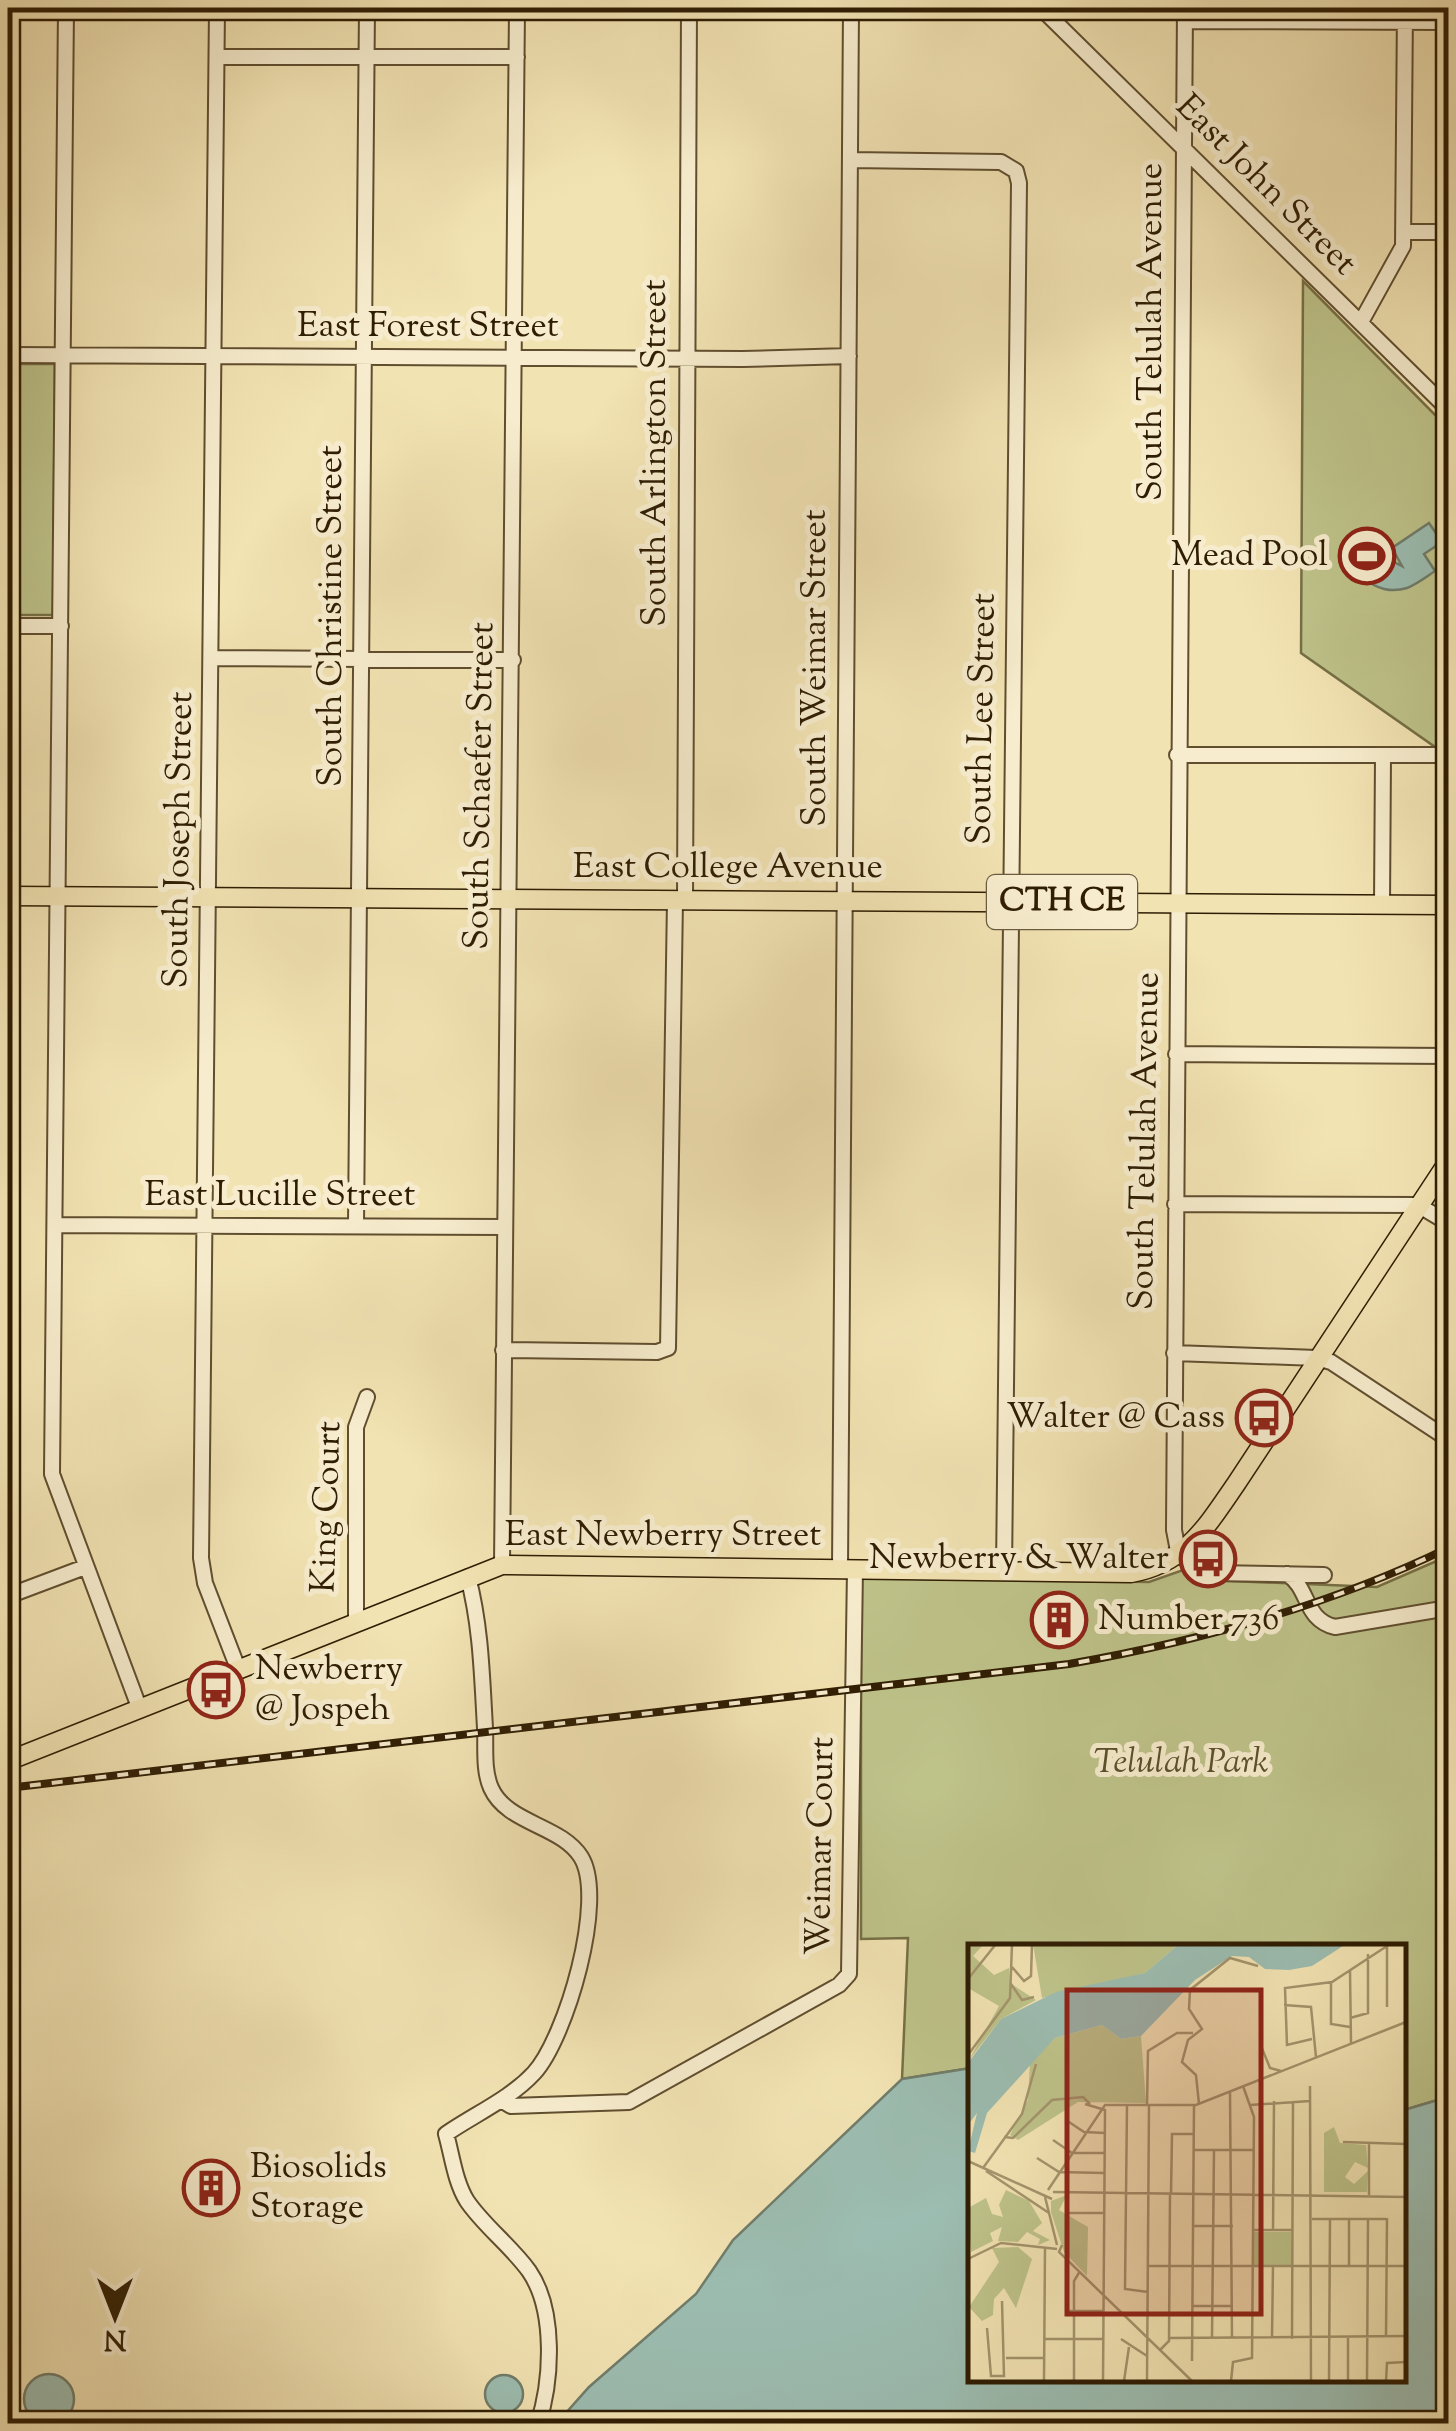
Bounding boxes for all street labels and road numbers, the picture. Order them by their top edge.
street label: East John Street [1163,84,1367,288]
street label: South Telulah Avenue [1127,163,1178,501]
street label: South Arlington Street [631,279,682,627]
street label: East Forest Street [297,302,559,353]
street label: South Christine Street [307,445,358,787]
street label: South Weimar Street [791,509,842,827]
street label: South Lee Street [955,593,1011,845]
street label: South Schaefer Street [453,622,509,950]
street label: South Joseph Street [152,691,208,989]
street label: East College Avenue [573,843,883,894]
road number: CTH CE [987,875,1137,929]
street label: South Telulah Avenue [1118,971,1174,1311]
street label: East Lucille Street [145,1171,415,1222]
street label: King Court [300,1420,356,1594]
street label: East Newberry Street [505,1511,821,1562]
street label: Weimar Court [795,1736,849,1956]

